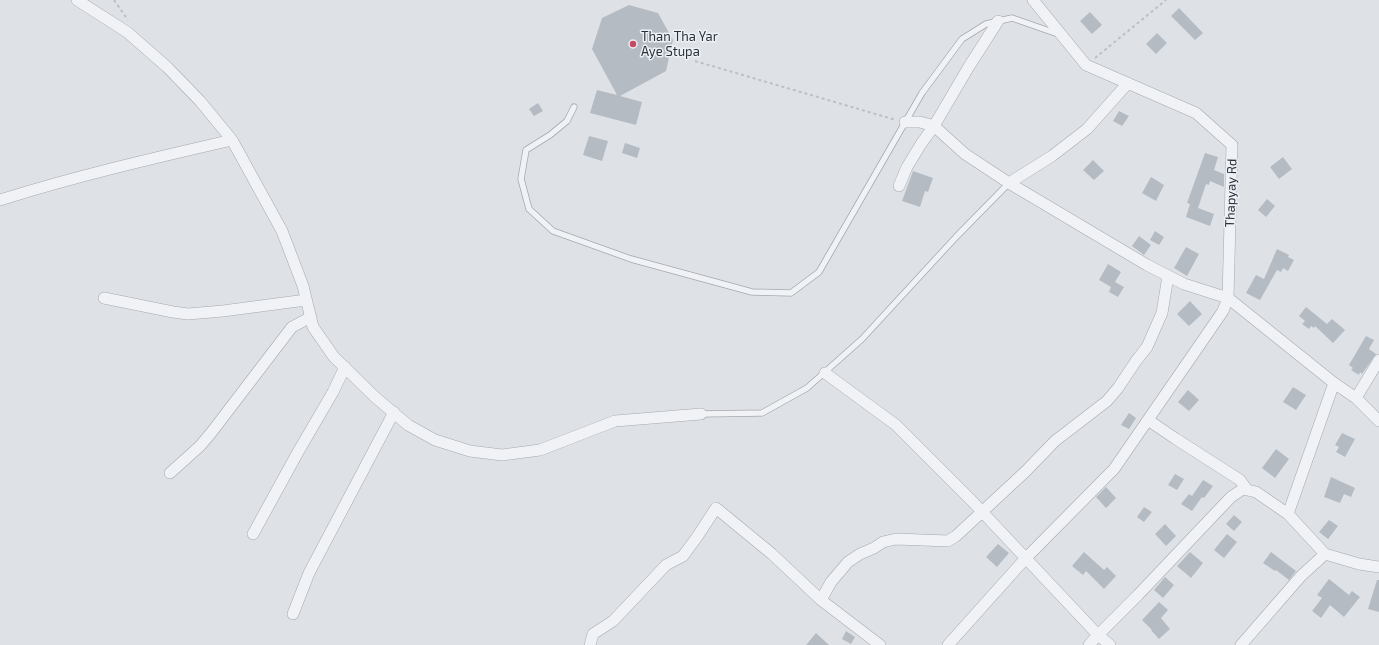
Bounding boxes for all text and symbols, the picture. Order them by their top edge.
place label: Than Tha Yar Aye Stupa [641,29,718,60]
marker: Than Tha Yar Aye Stupa [628,39,638,49]
street label: Thapyay Rd [1222,158,1240,228]

